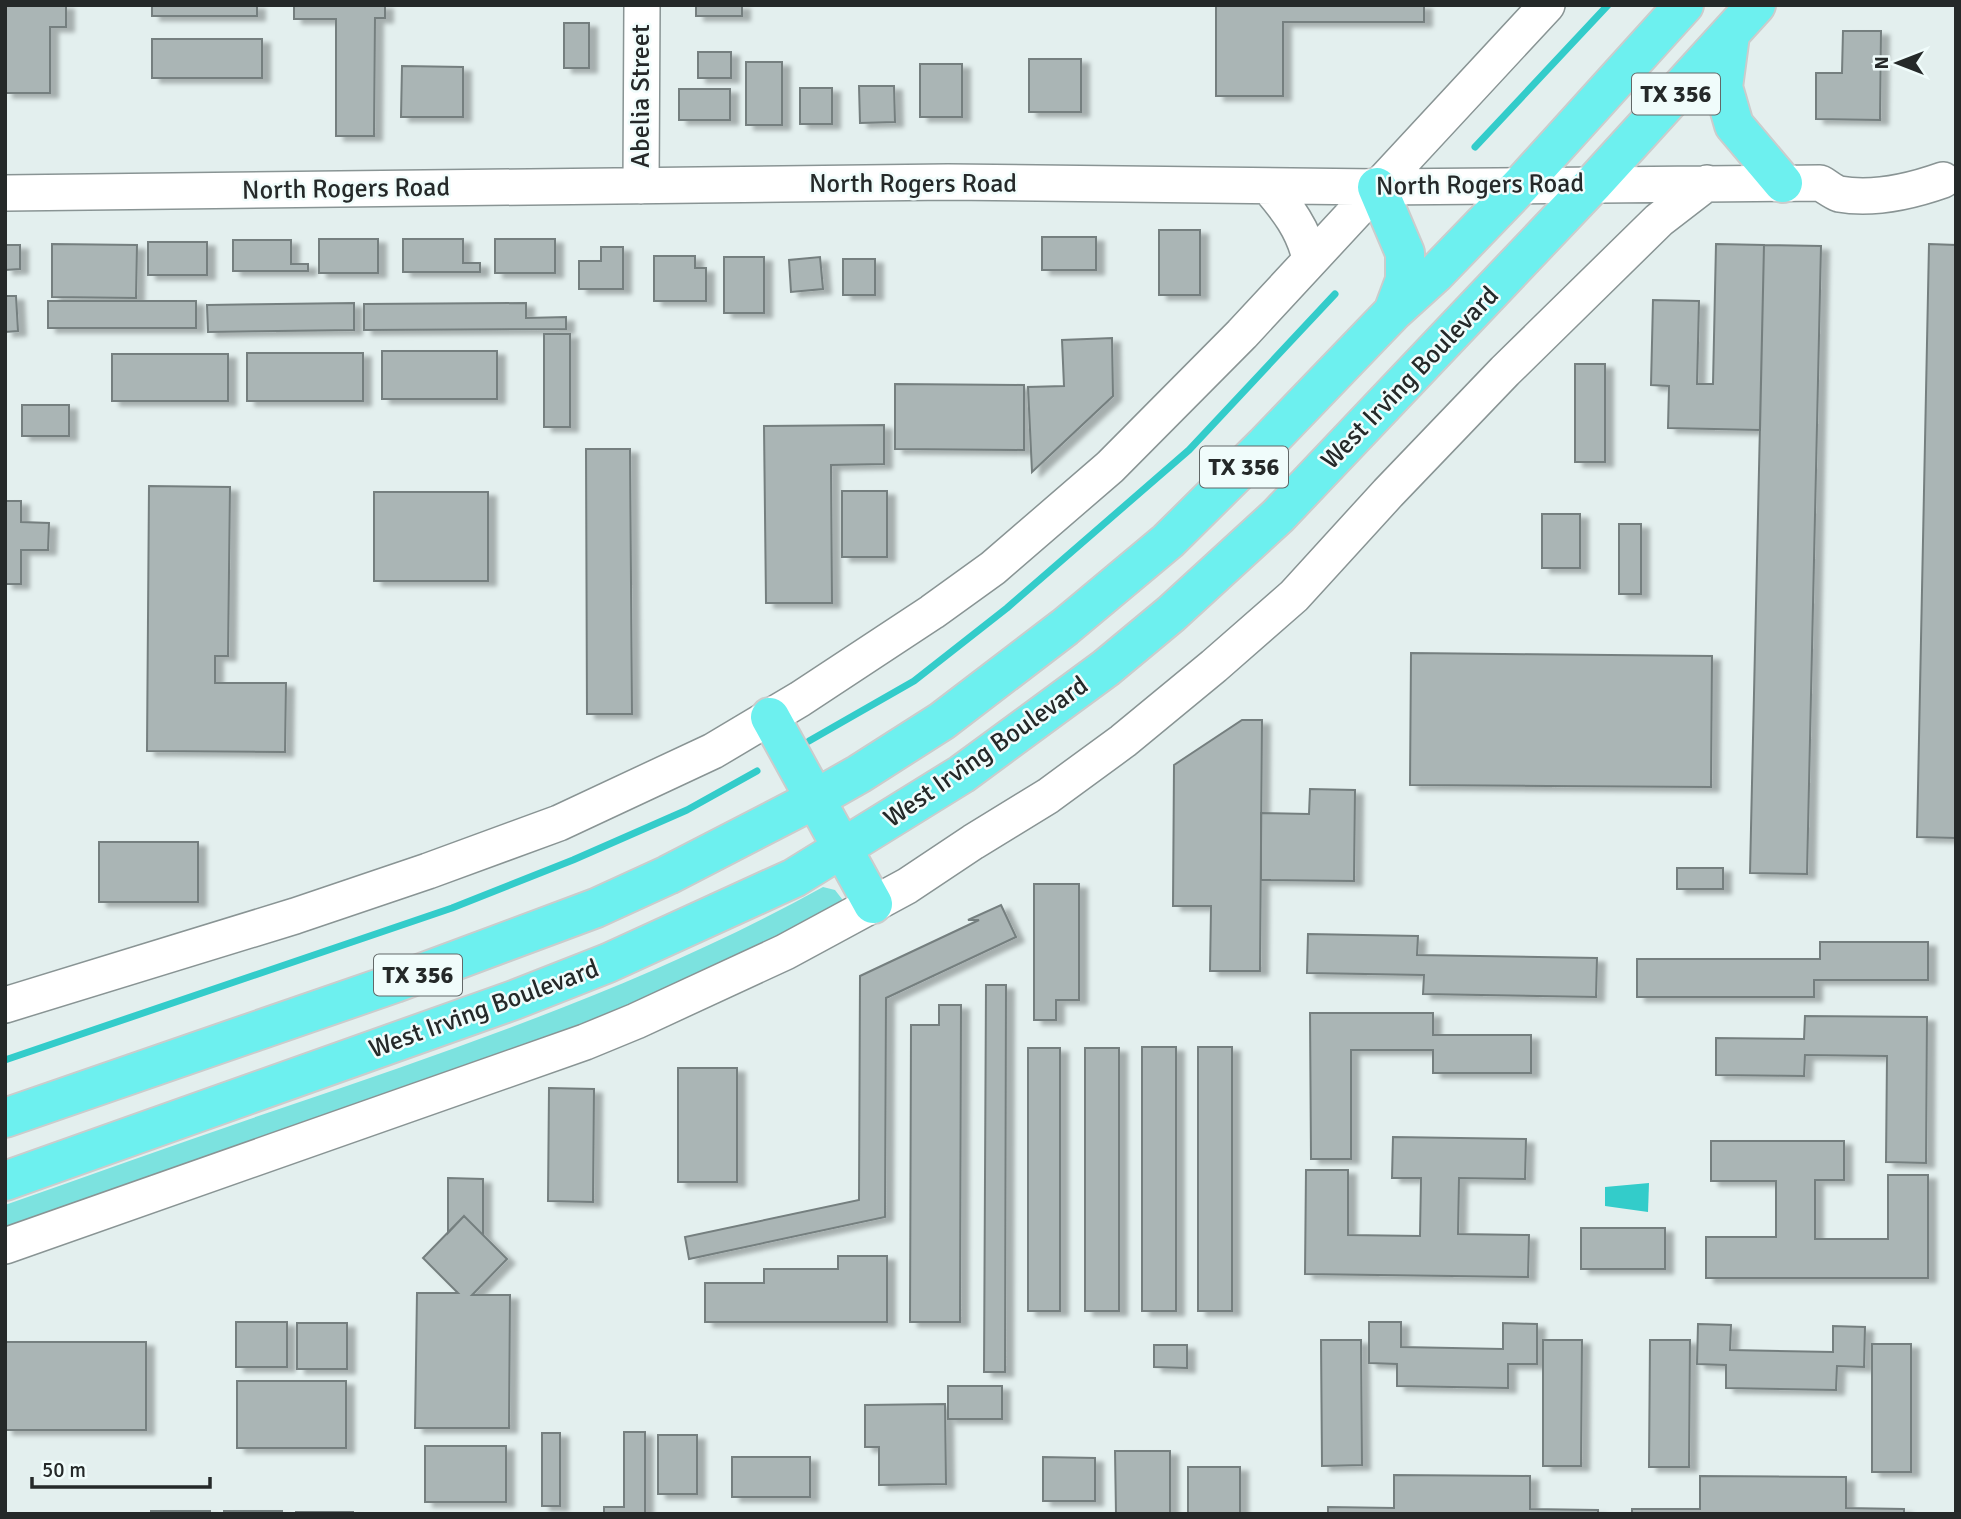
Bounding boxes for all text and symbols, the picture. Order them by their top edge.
street label: Abelia Street [625,24,657,168]
north arrow [1863,28,1933,98]
text: N [1870,56,1894,70]
road number: TX 356 [1632,74,1720,114]
street label: North Rogers Road [1376,167,1584,203]
street label: North Rogers Road [809,168,1017,200]
street label: North Rogers Road [242,171,450,207]
street label: West Irving Boulevard [1314,280,1506,476]
road number: TX 356 [1200,446,1288,488]
street label: West Irving Boulevard [878,669,1094,835]
street label: West Irving Boulevard [365,953,603,1065]
road number: TX 356 [374,954,462,995]
scale bar [32,1446,210,1490]
text: 50 m [42,1457,86,1483]

